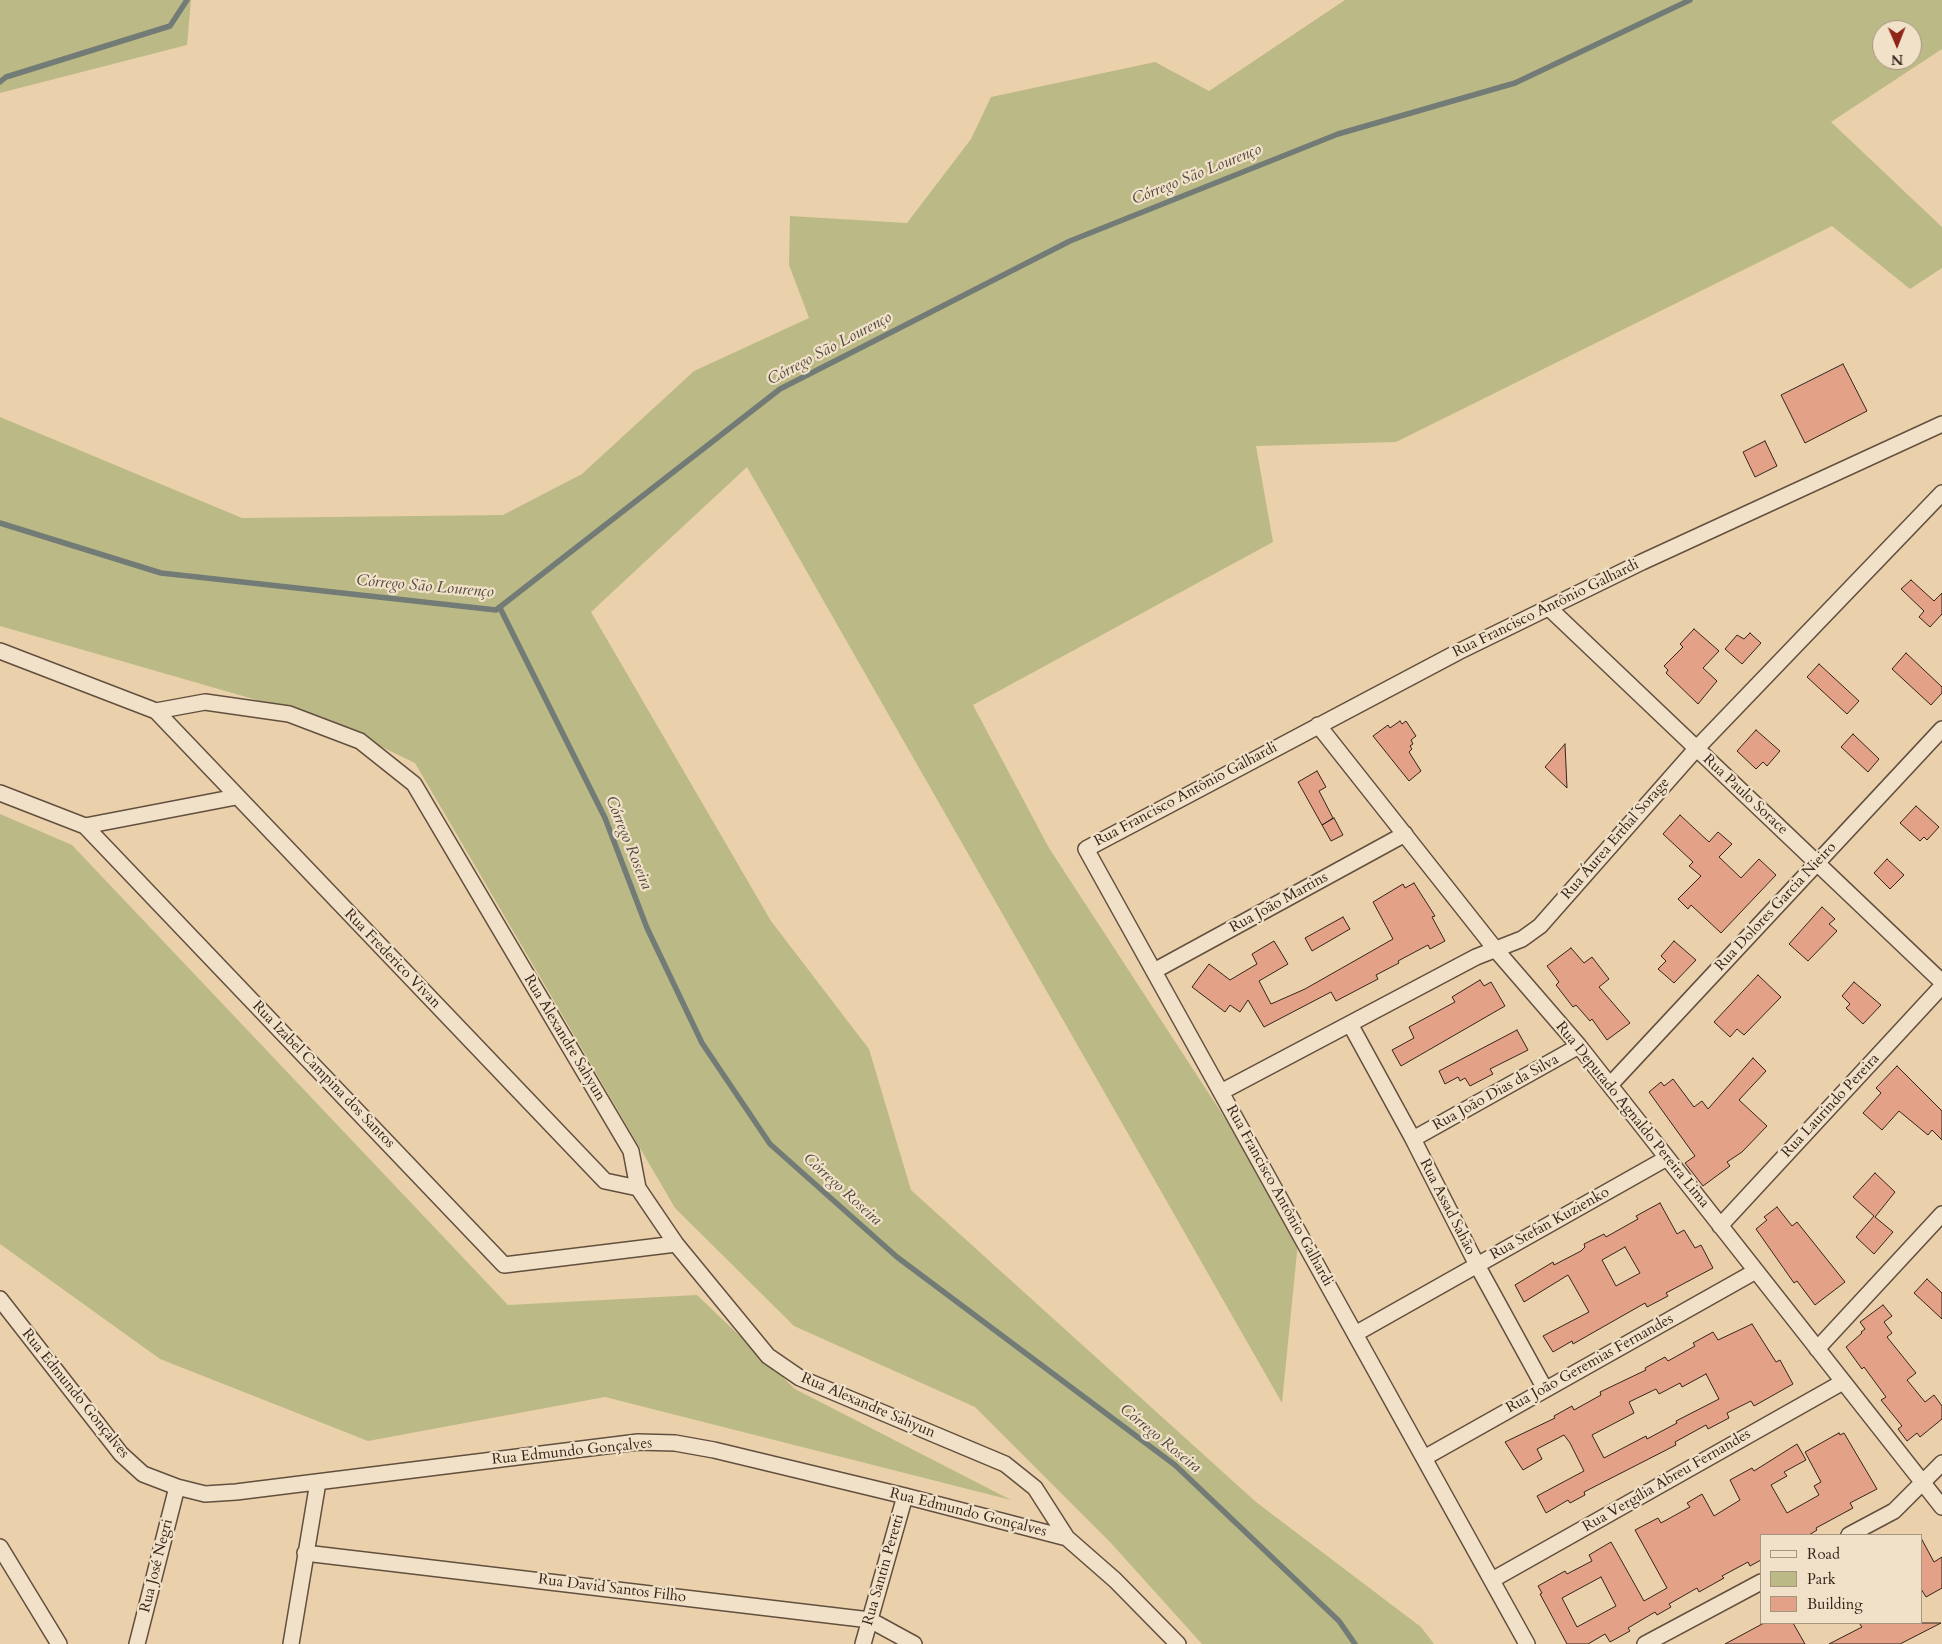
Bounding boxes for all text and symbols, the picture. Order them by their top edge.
north arrow [1872,20,1922,70]
text: N [1891,50,1903,69]
water label: Córrego São Lourenço [1129,140,1265,210]
water label: Córrego São Lourenço [765,308,895,390]
street label: Rua Francisco Antônio Galhardi [1450,556,1642,662]
water label: Córrego São Lourenço [355,571,495,603]
street label: Rua Francisco Antônio Galhardi [1091,739,1281,851]
street label: Rua Paulo Sorace [1699,751,1791,839]
street label: Rua Áurea Erthal Sorage [1558,774,1674,904]
water label: Córrego Roseira [601,793,655,893]
street label: Rua Dolores Garcia Nieiro [1712,839,1840,975]
street label: Rua João Martins [1227,869,1331,937]
street label: Rua Frederico Vivan [340,906,444,1012]
street label: Rua Alexandre Sahyun [519,972,609,1104]
street label: Rua Izabel Campina dos Santos [248,998,398,1152]
street label: Rua Deputado Agnaldo Pereira Lima [1551,1018,1713,1212]
street label: Rua Laurindo Pereira [1778,1050,1884,1162]
street label: Rua João Dias da Silva [1430,1051,1562,1135]
street label: Rua Francisco Antônio Galhardi [1222,1102,1336,1290]
water label: Córrego Roseira [799,1150,885,1230]
street label: Rua Assad Sahão [1415,1156,1479,1258]
street label: Rua Stefan Kuzienko [1487,1184,1613,1264]
street label: Rua João Geremias Fernandes [1503,1310,1677,1418]
street label: Rua Edmundo Gonçalves [17,1326,133,1462]
street label: Rua Alexandre Sahyun [798,1370,938,1442]
water label: Córrego Roseira [1115,1400,1205,1478]
street label: Rua Vergília Abreu Fernandes [1580,1425,1754,1537]
street label: Rua Edmundo Gonçalves [491,1435,653,1469]
street label: Rua Edmundo Gonçalves [888,1485,1048,1541]
street label: Rua Santin Peretti [860,1512,908,1628]
street label: Rua José Negri [137,1517,177,1615]
legend [1760,1534,1922,1624]
text: Road [1807,1544,1840,1564]
text: Park [1807,1569,1836,1589]
street label: Rua David Santos Filho [537,1571,687,1607]
text: Building [1807,1594,1863,1614]

